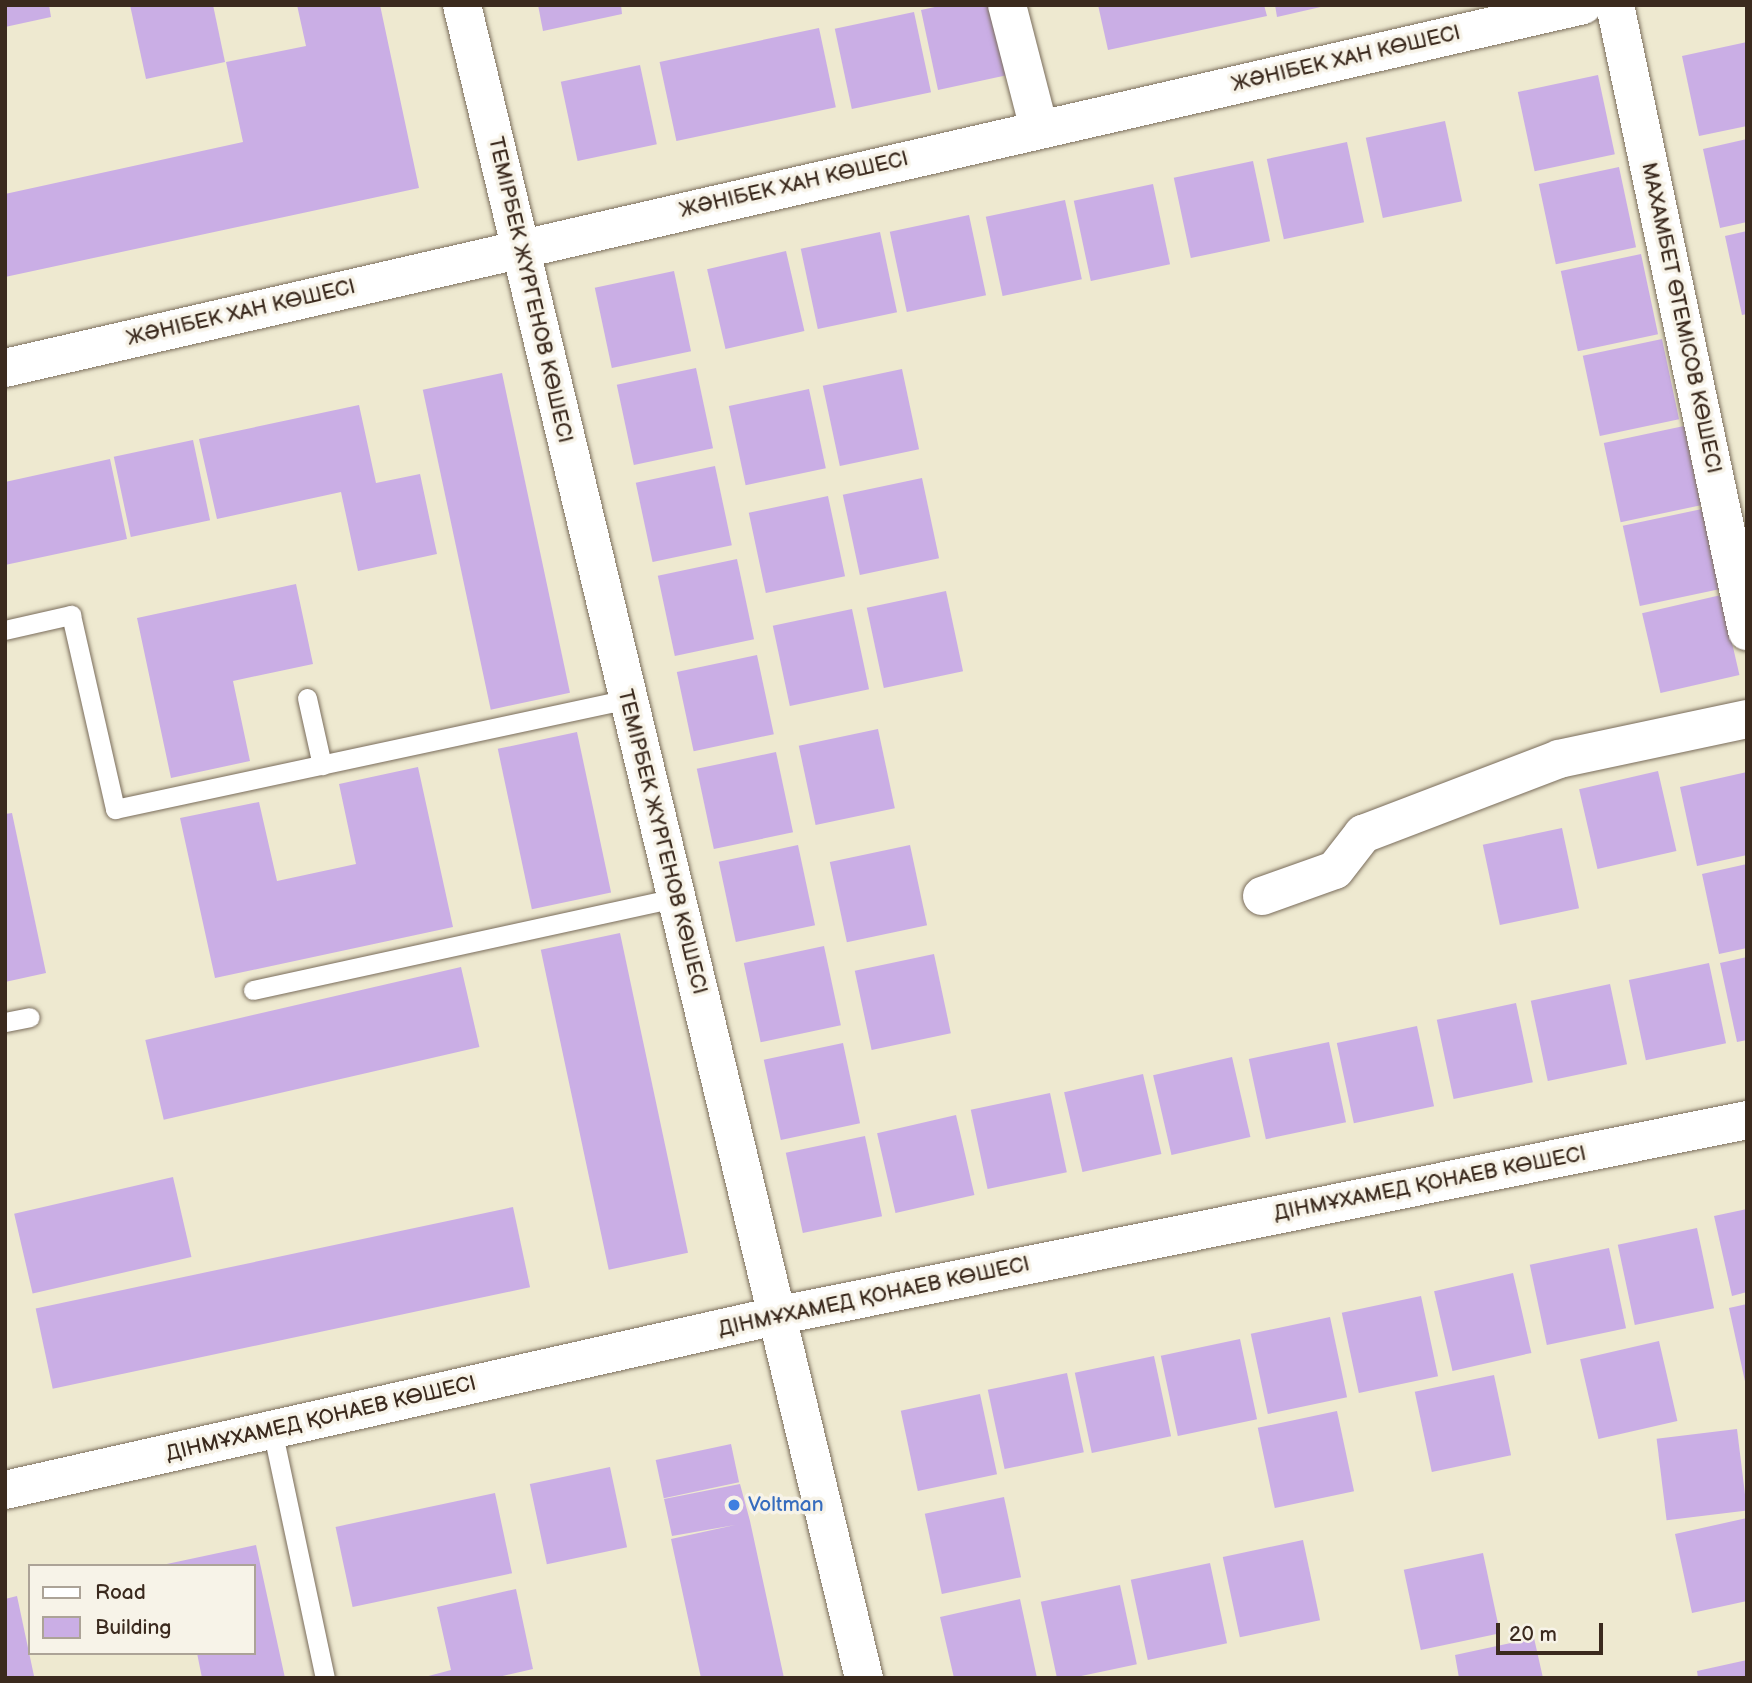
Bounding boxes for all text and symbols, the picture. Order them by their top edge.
street label: ЖӘНІБЕК ХАН КӨШЕСІ [1229,20,1463,98]
street label: ТЕМІРБЕК ЖҮРГЕНОВ КӨШЕСІ [482,135,578,445]
street label: ЖӘНІБЕК ХАН КӨШЕСІ [677,146,911,224]
street label: МАХАМБЕТ ӨТЕМІСОВ КӨШЕСІ [1636,160,1726,476]
street label: ЖӘНІБЕК ХАН КӨШЕСІ [124,274,358,352]
street label: ТЕМІРБЕК ЖҮРГЕНОВ КӨШЕСІ [612,687,712,997]
street label: ДІНМҰХАМЕД ҚОНАЕВ КӨШЕСІ [1272,1141,1588,1227]
street label: ДІНМҰХАМЕД ҚОНАЕВ КӨШЕСІ [716,1252,1032,1342]
street label: ДІНМҰХАМЕД ҚОНАЕВ КӨШЕСІ [164,1371,478,1467]
place label: Voltman [748,1492,823,1518]
marker: Voltman [726,1497,742,1513]
legend [28,1564,256,1655]
text: Road [95,1580,146,1605]
scale bar [1500,1610,1607,1654]
text: Building [95,1615,171,1640]
text: 20 m [1509,1622,1557,1647]

